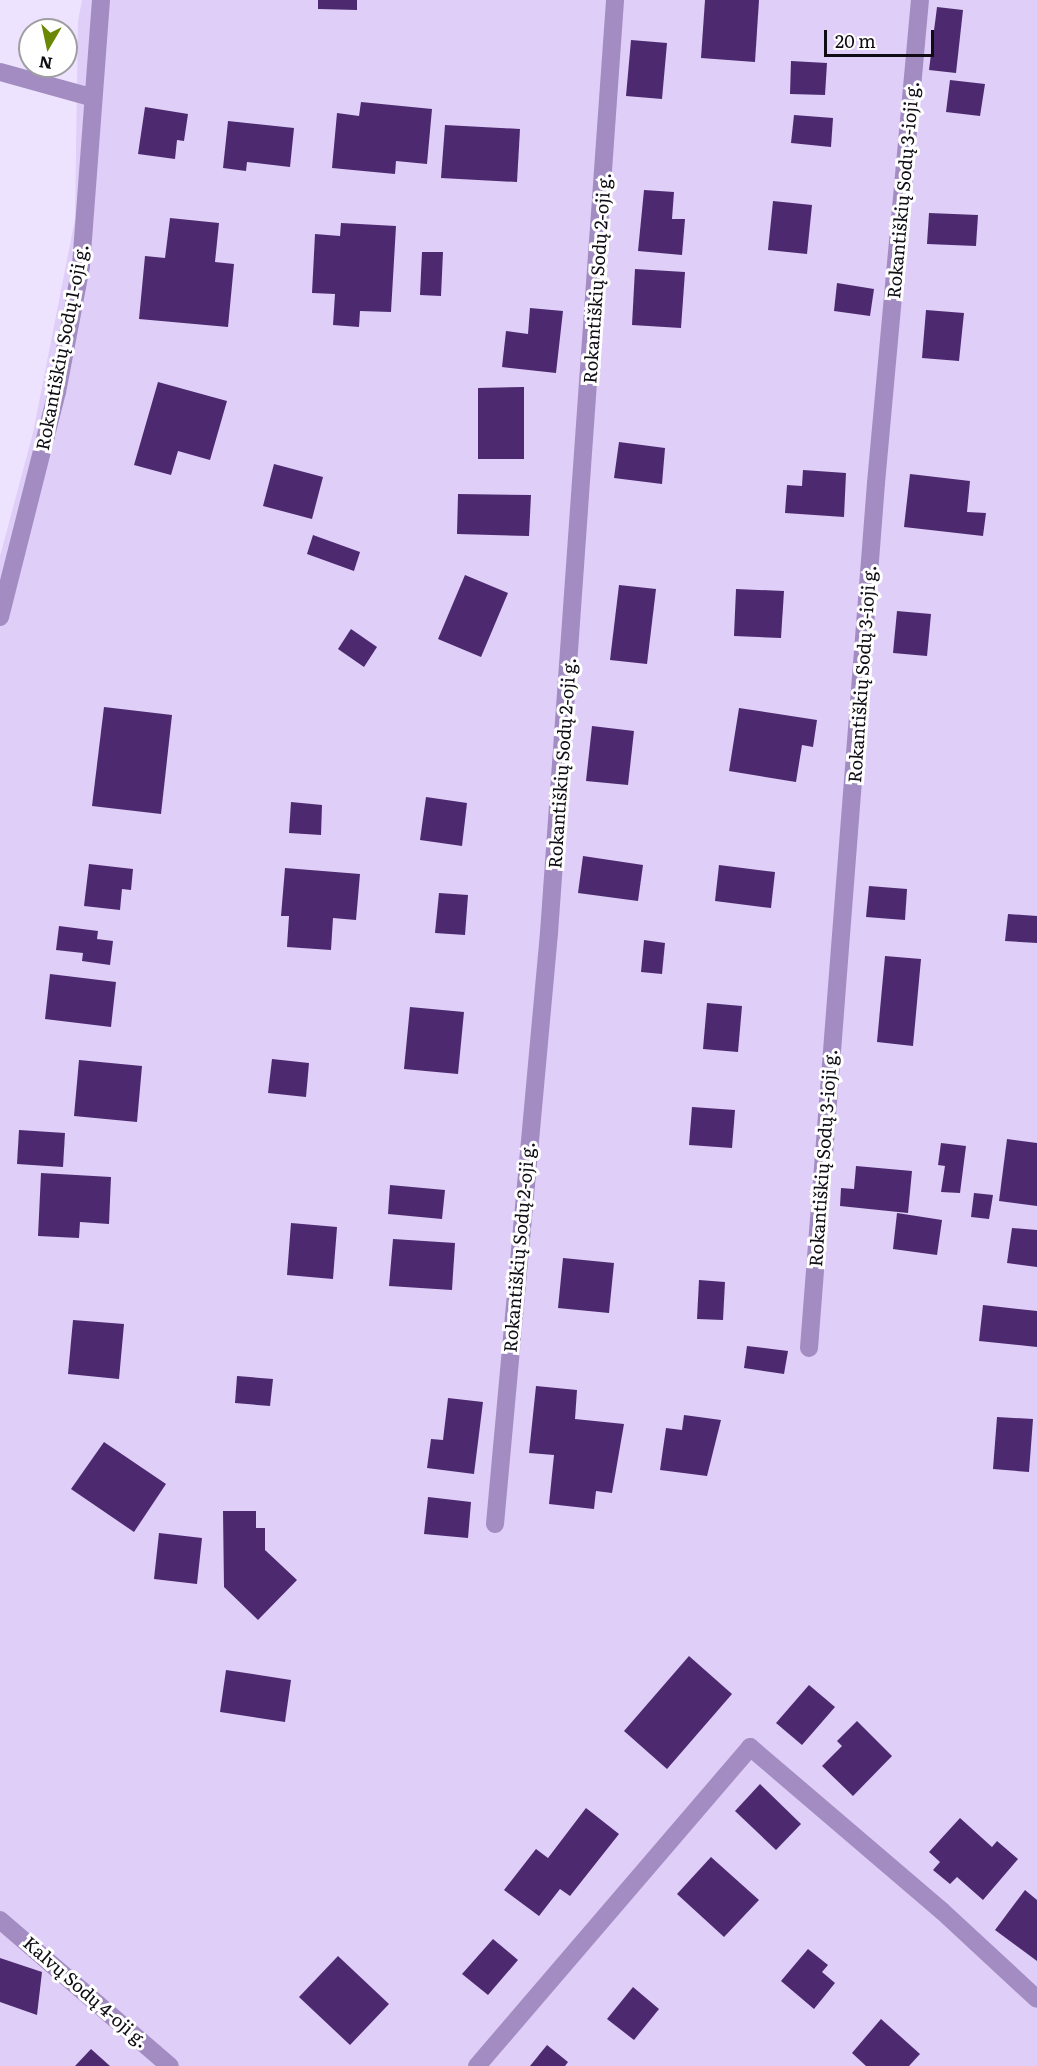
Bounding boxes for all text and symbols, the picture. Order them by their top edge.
north arrow [18,18,78,78]
scale bar [827,18,936,56]
text: 20 m [835,27,876,54]
text: N [37,51,54,77]
street label: Rokantiškių Sodų 3-ioji g. [883,80,923,300]
street label: Rokantiškių Sodų 2-oji g. [579,172,615,384]
street label: Rokantiškių Sodų 1-oji g. [31,242,93,452]
street label: Rokantiškių Sodų 3-ioji g. [844,564,880,784]
street label: Rokantiškių Sodų 2-oji g. [544,657,580,869]
street label: Rokantiškių Sodų 3-ioji g. [805,1048,841,1268]
street label: Rokantiškių Sodų 2-oji g. [499,1141,539,1353]
street label: Kalvų Sodų 4-oji g. [19,1932,153,2052]

